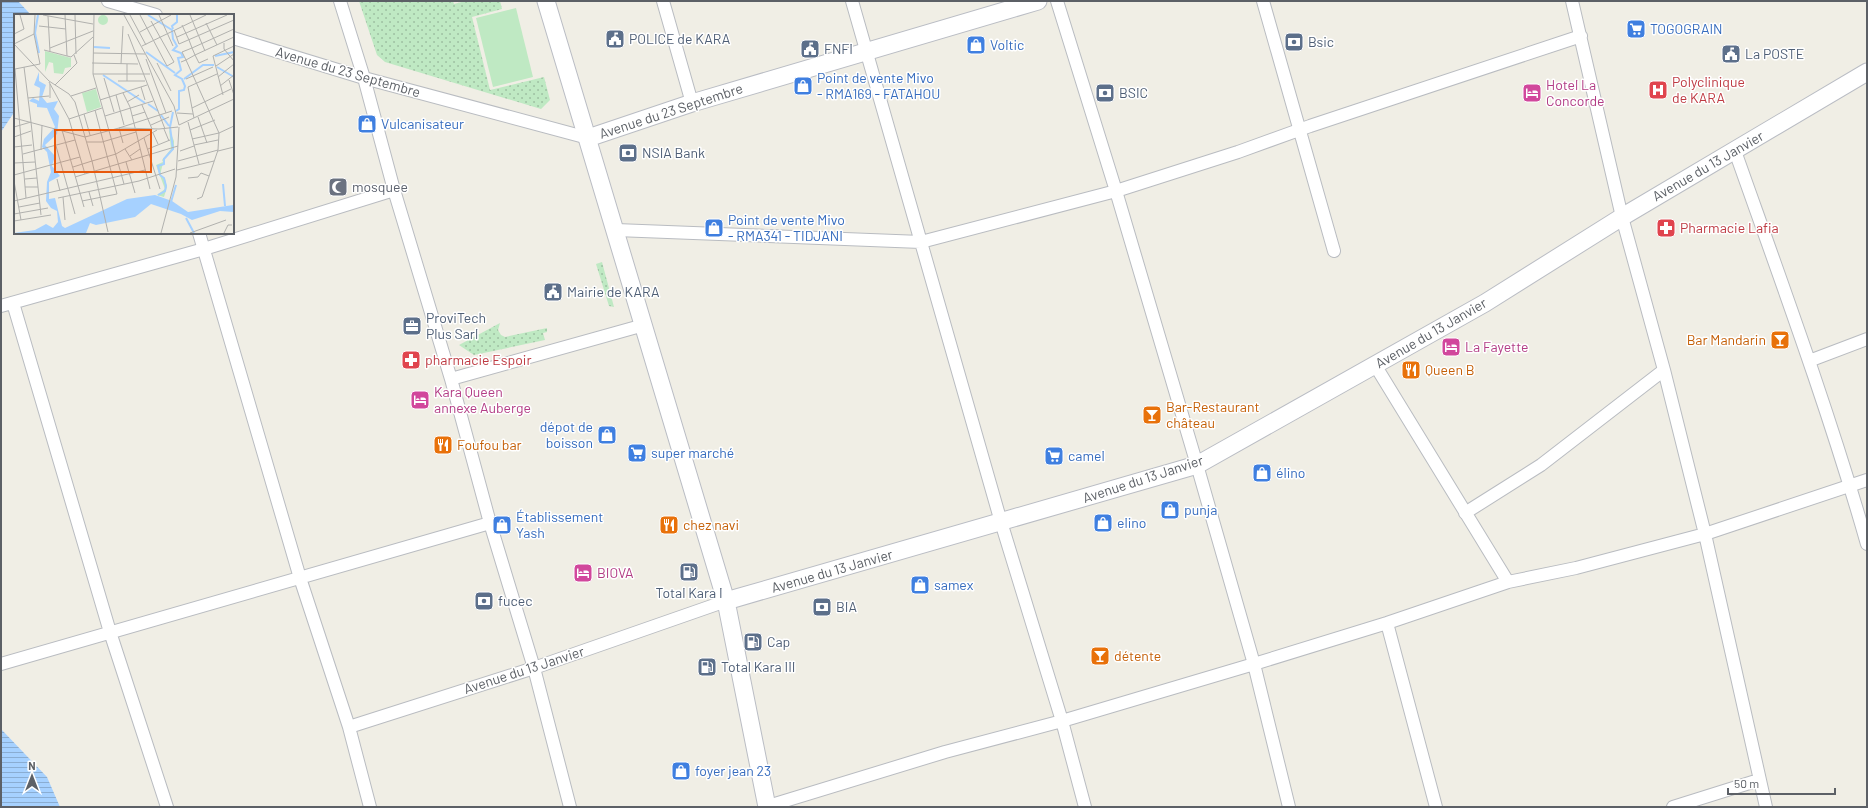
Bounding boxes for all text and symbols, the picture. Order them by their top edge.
inset map [14,14,234,234]
supermarket icon: TOGOGRAIN [1625,18,1647,40]
place label: TOGOGRAIN [1650,20,1723,37]
public building icon: POLICE de KARA [604,28,626,50]
place label: POLICE de KARA [629,30,731,47]
bank icon: Bsic [1283,31,1305,53]
place label: Bsic [1308,33,1334,50]
shop icon: Voltic [965,34,987,56]
place label: Voltic [990,36,1024,53]
public building icon: FNFI [799,38,821,60]
place label: FNFI [824,40,853,57]
street label: Avenue du 23 Septembre [274,43,423,100]
public building icon: La POSTE [1720,43,1742,65]
place label: La POSTE [1745,45,1804,62]
place label: Point de vente Mivo - RMA169 - FATAHOU [817,69,940,102]
place label: Polyclinique de KARA [1672,73,1745,106]
shop icon: Point de vente Mivo - RMA169 - FATAHOU [792,75,814,97]
place label: Hotel La Concorde [1546,76,1605,109]
street label: Avenue du 23 Septembre [597,79,745,142]
hospital icon: Polyclinique de KARA [1647,79,1669,101]
bank icon: BSIC [1094,82,1116,104]
hotel icon: Hotel La Concorde [1521,82,1543,104]
place label: BSIC [1119,84,1148,101]
shop icon: Vulcanisateur [356,113,378,135]
place label: Vulcanisateur [381,115,464,132]
street label: Avenue du 13 Janvier [1649,127,1766,204]
bank icon: NSIA Bank [617,142,639,164]
place label: NSIA Bank [642,144,705,161]
mosque icon: mosquee [327,176,349,198]
place label: mosquee [352,178,408,195]
place label: Point de vente Mivo - RMA341 - TIDJANI [728,211,845,244]
shop icon: Point de vente Mivo - RMA341 - TIDJANI [703,217,725,239]
pharmacy icon: Pharmacie Lafia [1655,217,1677,239]
place label: Pharmacie Lafia [1680,219,1779,236]
public building icon: Mairie de KARA [542,281,564,303]
place label: Mairie de KARA [567,283,660,300]
street label: Avenue du 13 Janvier [1372,294,1489,371]
place label: ProviTech Plus Sarl [426,309,486,342]
office icon: ProviTech Plus Sarl [401,315,423,337]
bar icon: Bar Mandarin [1769,329,1791,351]
place label: Bar Mandarin [1687,331,1766,348]
hotel icon: La Fayette [1440,336,1462,358]
place label: La Fayette [1465,338,1529,355]
pharmacy icon: pharmacie Espoir [400,349,422,371]
place label: pharmacie Espoir [425,351,531,368]
restaurant icon: Queen B [1400,359,1422,381]
place label: Queen B [1425,361,1475,378]
place label: Kara Queen annexe Auberge [434,383,531,416]
hotel icon: Kara Queen annexe Auberge [409,389,431,411]
place label: Bar-Restaurant château [1166,398,1260,431]
bar icon: Bar-Restaurant château [1141,404,1163,426]
place label: dépot de boisson [540,418,593,451]
shop icon: dépot de boisson [596,424,618,446]
restaurant icon: Foufou bar [432,434,454,456]
place label: Foufou bar [457,436,522,453]
supermarket icon: super marché [626,442,648,464]
place label: super marché [651,444,734,461]
supermarket icon: camel [1043,445,1065,467]
place label: camel [1068,447,1105,464]
street label: Avenue du 13 Janvier [1080,451,1205,506]
shop icon: élino [1251,462,1273,484]
place label: élino [1276,464,1305,481]
shop icon: punja [1159,499,1181,521]
place label: punja [1184,501,1217,518]
place label: Établissement Yash [516,508,603,541]
shop icon: elino [1092,512,1114,534]
shop icon: Établissement Yash [491,514,513,536]
restaurant icon: chez navi [658,514,680,536]
place label: elino [1117,514,1146,531]
place label: chez navi [683,516,739,533]
street label: Avenue du 13 Janvier [769,545,895,596]
fuel station icon: Total Kara I [678,561,700,583]
hotel icon: BIOVA [572,562,594,584]
place label: BIOVA [597,564,634,581]
shop icon: samex [909,574,931,596]
place label: samex [934,576,974,593]
place label: Total Kara I [655,584,723,601]
bank icon: fucec [473,590,495,612]
place label: fucec [498,592,532,609]
bank icon: BIA [811,596,833,618]
place label: BIA [836,598,857,615]
fuel station icon: Cap [742,631,764,653]
place label: Cap [767,633,790,650]
street label: Avenue du 13 Janvier [461,642,586,697]
bar icon: détente [1089,645,1111,667]
place label: détente [1114,647,1161,664]
fuel station icon: Total Kara III [696,656,718,678]
place label: Total Kara III [721,658,795,675]
north arrow [12,756,52,796]
text: N [28,759,36,772]
shop icon: foyer jean 23 [670,760,692,782]
place label: foyer jean 23 [695,762,771,779]
scale bar [1728,770,1835,796]
text: 50 m [1734,776,1759,790]

